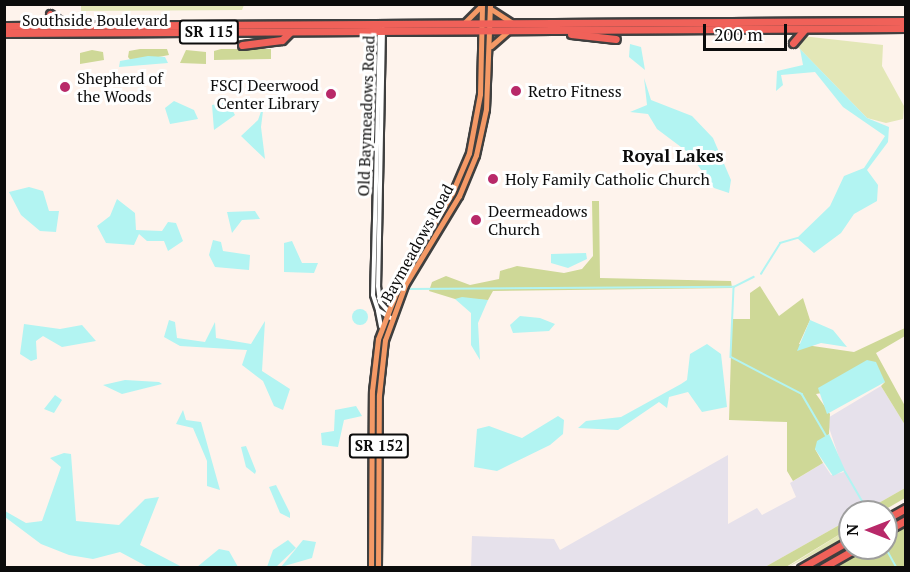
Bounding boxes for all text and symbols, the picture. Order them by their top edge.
street label: Southside Boulevard [22,10,168,30]
scale bar [706,12,790,50]
road number: SR 115 [178,20,240,44]
text: 200 m [714,22,763,46]
street label: Old Baymeadows Road [354,35,378,197]
place label: Shepherd of the Woods [77,68,163,106]
place label: FSCJ Deerwood Center Library [210,75,319,113]
marker: Shepherd of the Woods [58,80,72,94]
place label: Retro Fitness [528,81,622,101]
marker: Retro Fitness [509,84,523,98]
marker: FSCJ Deerwood Center Library [324,87,338,101]
district label: Royal Lakes [622,144,724,166]
place label: Holy Family Catholic Church [505,169,710,189]
marker: Holy Family Catholic Church [486,172,500,186]
street label: Baymeadows Road [377,181,457,305]
place label: Deermeadows Church [488,201,588,239]
marker: Deermeadows Church [469,213,483,227]
road number: SR 152 [348,434,410,458]
north arrow [838,500,898,560]
text: N [841,524,863,536]

